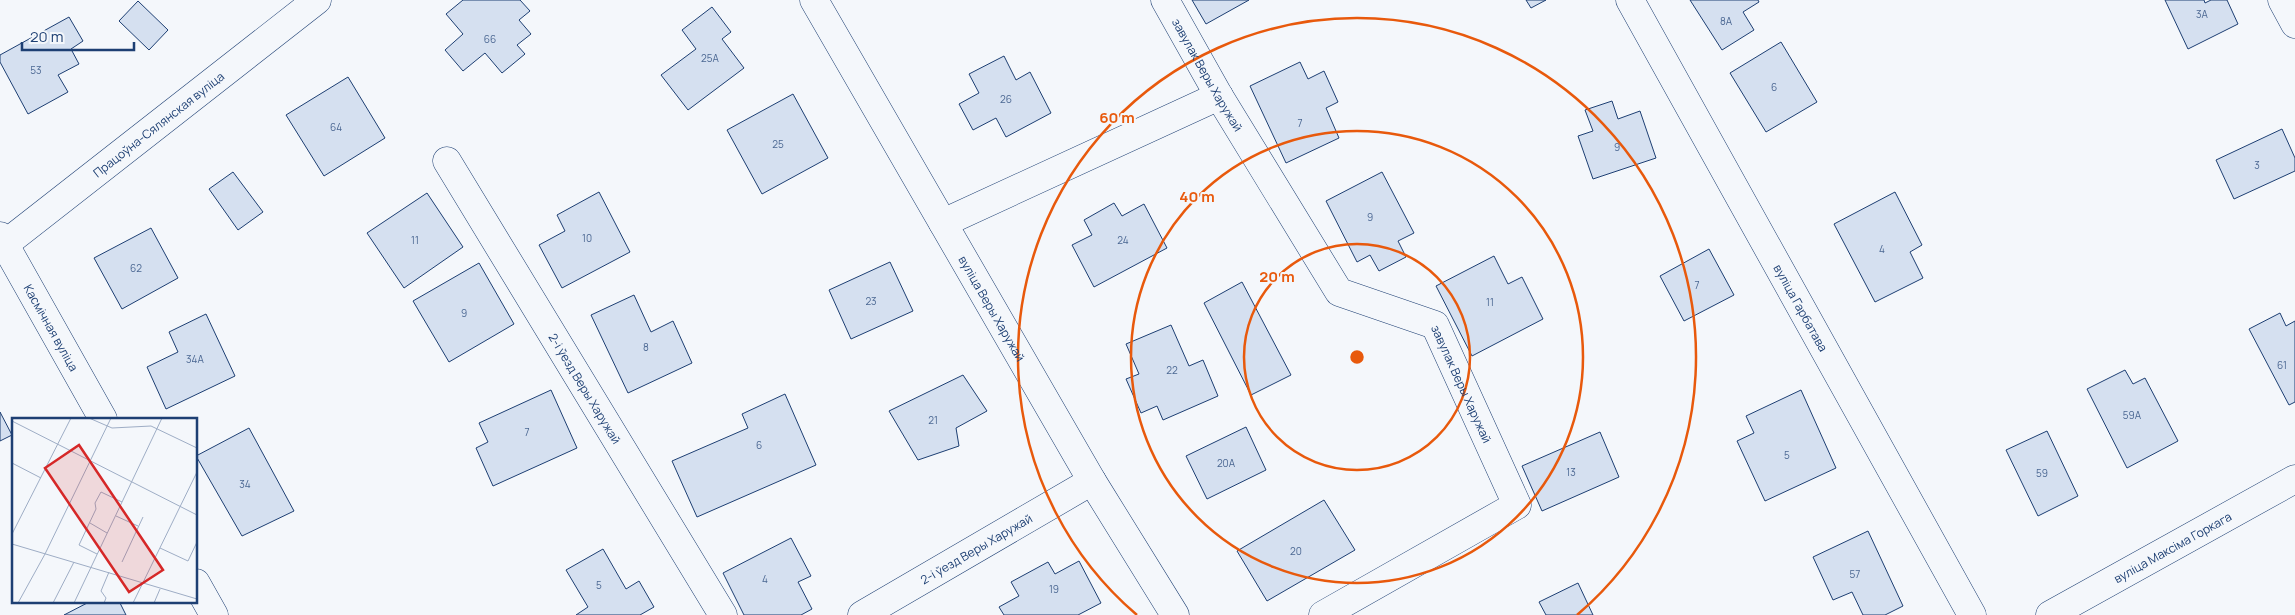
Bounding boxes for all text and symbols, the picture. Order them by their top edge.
house number: 3А [2196,7,2209,21]
house number: 8А [1720,14,1733,28]
street label: завулак Веры Харужай [1168,15,1247,134]
scale bar [22,20,135,52]
text: 20 m [30,26,63,47]
house number: 66 [484,32,496,46]
house number: 25А [701,51,720,65]
house number: 53 [30,63,42,77]
street label: Працоўна-Сялянская вуліца [89,68,227,181]
house number: 6 [1771,80,1777,94]
house number: 26 [1000,92,1012,106]
text: 60 m [1099,107,1135,128]
house number: 7 [1297,116,1303,130]
house number: 64 [330,120,342,134]
house number: 25 [772,137,784,151]
house number: 9 [1614,140,1620,154]
house number: 3 [2254,158,2260,172]
text: 40 m [1179,186,1215,207]
house number: 9 [1367,210,1373,224]
house number: 10 [582,231,592,245]
house number: 11 [411,233,419,247]
house number: 24 [1117,233,1129,247]
house number: 4 [1879,242,1885,256]
street label: вуліца Веры Харужай [955,252,1029,364]
house number: 62 [130,261,142,275]
street label: вуліца Гарбатава [1770,261,1832,354]
text: 20 m [1259,266,1295,287]
house number: 7 [1694,278,1700,292]
street label: Касмічная вуліца [20,281,83,374]
house number: 23 [865,294,877,308]
house number: 11 [1486,295,1494,309]
house number: 9 [461,306,467,320]
street label: завулак Веры Харужай [1427,322,1496,445]
street label: 2-і ўезд Веры Харужай [545,330,625,447]
house number: 8 [643,340,649,354]
centre of rings [1348,348,1366,366]
house number: 34А [186,352,205,366]
house number: 61 [2277,358,2287,372]
house number: 22 [1166,363,1178,377]
house number: 59А [2123,408,2142,422]
house number: 21 [928,413,938,427]
inset map [12,418,198,602]
house number: 7 [524,425,530,439]
house number: 6 [756,438,762,452]
house number: 5 [1784,448,1790,462]
house number: 20А [1217,456,1236,470]
house number: 13 [1566,465,1576,479]
house number: 59 [2036,466,2048,480]
house number: 34 [239,477,251,491]
street label: вуліца Максіма Горкага [2110,508,2234,587]
street label: 2-і ўезд Веры Харужай [917,509,1035,588]
house number: 20 [1290,544,1302,558]
house number: 57 [1850,567,1860,581]
house number: 4 [762,572,768,586]
house number: 5 [596,578,602,592]
house number: 19 [1049,582,1059,596]

